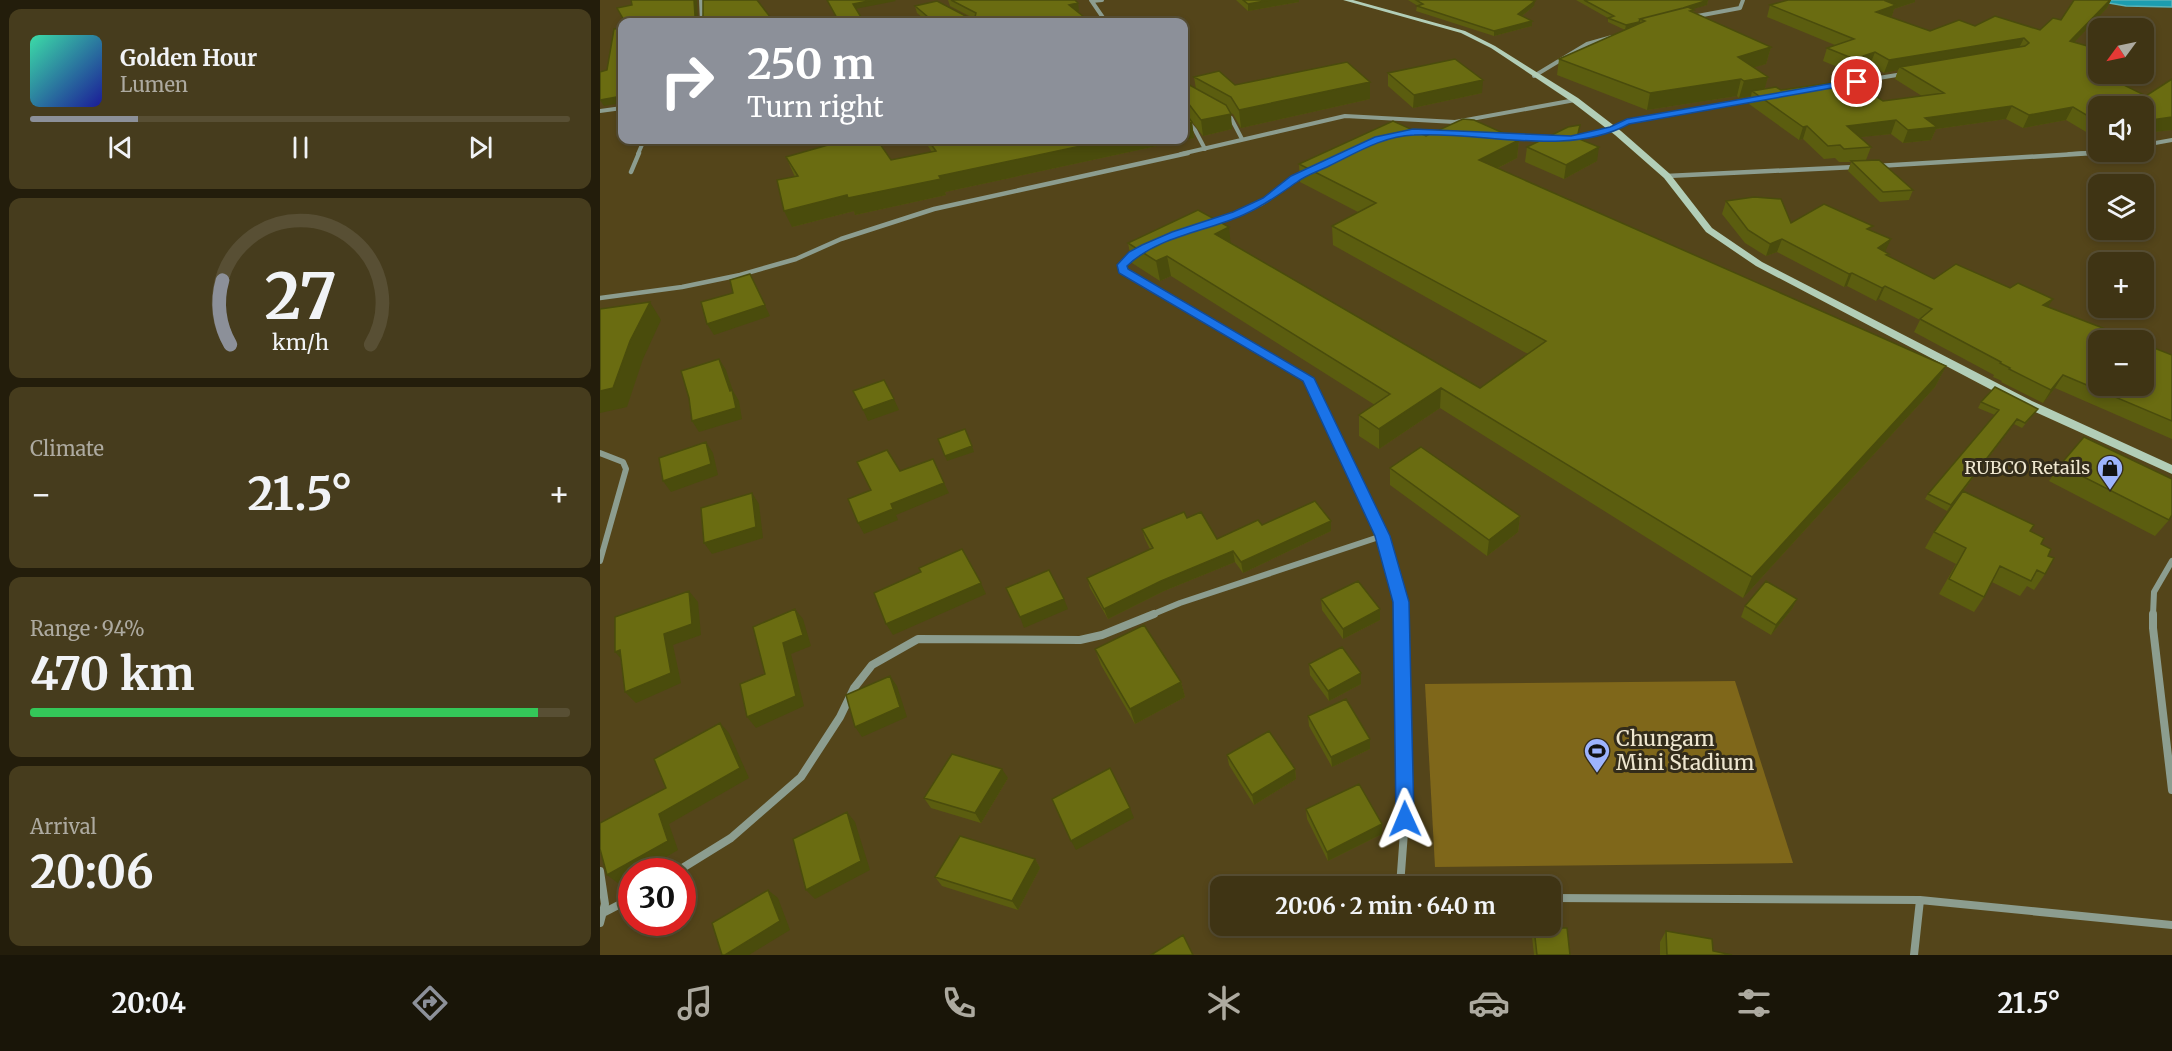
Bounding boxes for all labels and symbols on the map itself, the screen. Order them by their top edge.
north arrow [2088,18,2154,84]
pin [1831,56,1882,107]
shop icon: RUBCO Retails [2095,453,2125,491]
place label: RUBCO Retails [1964,456,2090,479]
place label: Chungam Mini Stadium [1616,725,1755,776]
sports icon: Chungam Mini Stadium [1582,736,1612,774]
position arrow [1373,787,1437,851]
speed limit sign: 30 [618,858,696,936]

